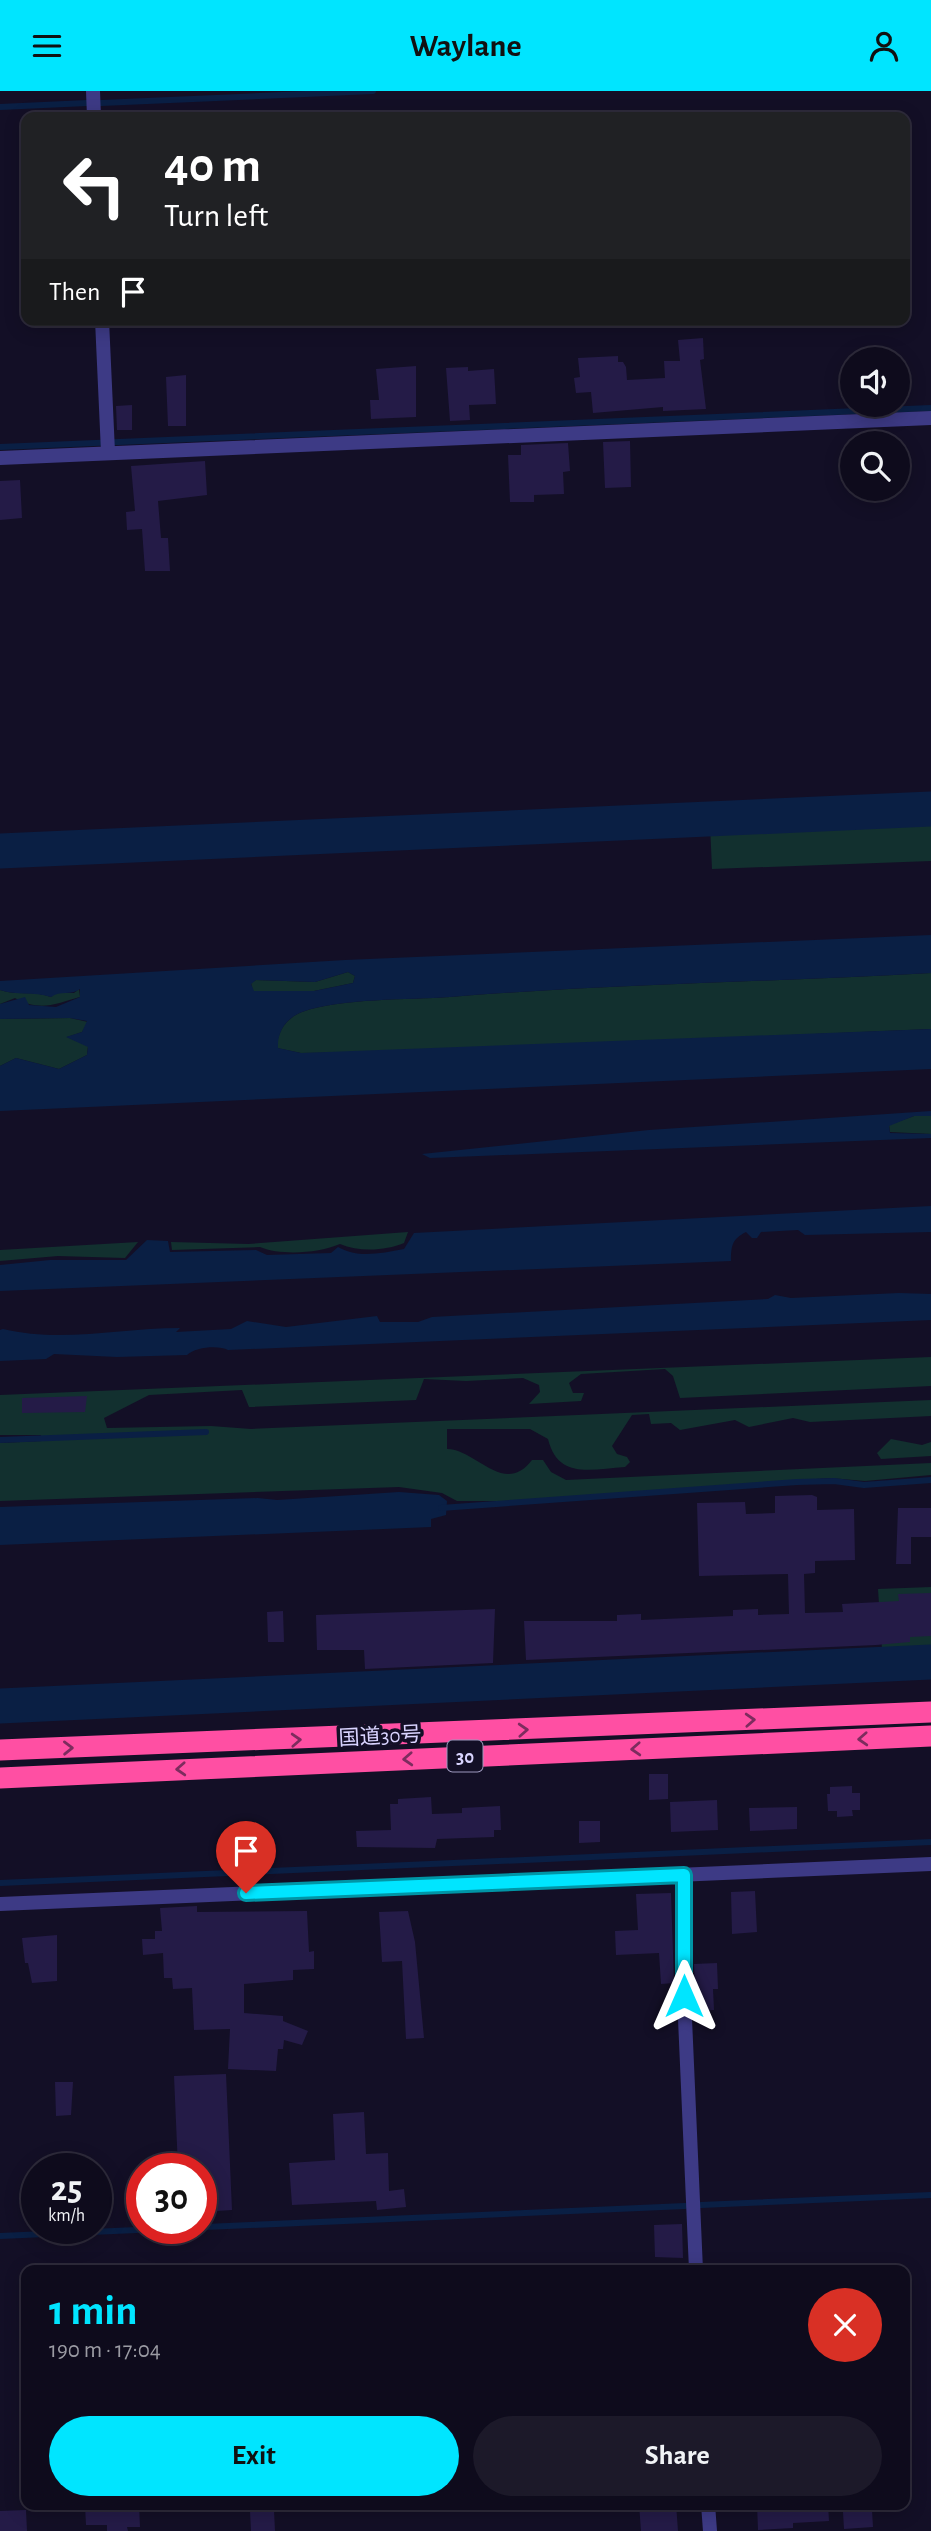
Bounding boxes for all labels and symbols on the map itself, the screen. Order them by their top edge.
one-way arrow [745,1712,756,1727]
one-way arrow [518,1722,529,1737]
street label: 国道30号 [338,1723,422,1749]
one-way arrow [857,1731,868,1746]
one-way arrow [290,1732,301,1747]
one-way arrow [63,1741,74,1756]
road number: 30 [448,1741,482,1771]
one-way arrow [630,1741,641,1756]
one-way arrow [402,1751,413,1766]
one-way arrow [175,1761,186,1776]
pin [216,1821,276,1893]
position arrow [647,1959,721,2033]
speed limit sign: 30 [126,2153,217,2244]

